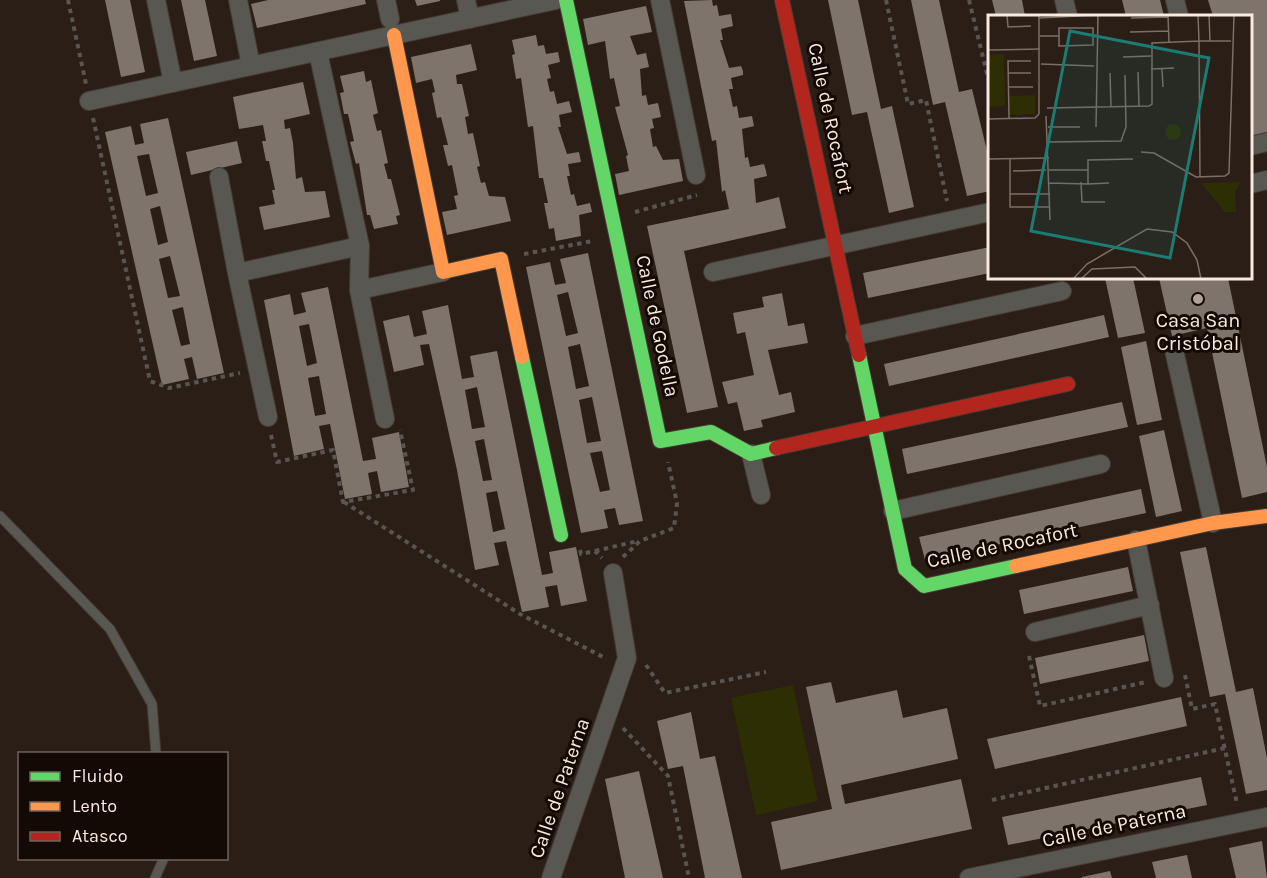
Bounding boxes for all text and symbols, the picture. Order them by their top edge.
inset map [988,15,1252,279]
street label: Calle de Rocafort [803,41,858,196]
street label: Calle de Godella [631,253,684,399]
marker: Casa San Cristóbal [1191,292,1205,306]
place label: Casa San Cristóbal [1156,309,1240,355]
street label: Calle de Rocafort [925,518,1080,573]
street label: Calle de Paterna [525,715,594,861]
legend [18,752,228,860]
text: Fluido [72,765,123,787]
text: Lento [72,795,117,817]
street label: Calle de Paterna [1040,799,1188,852]
text: Atasco [72,825,128,847]

